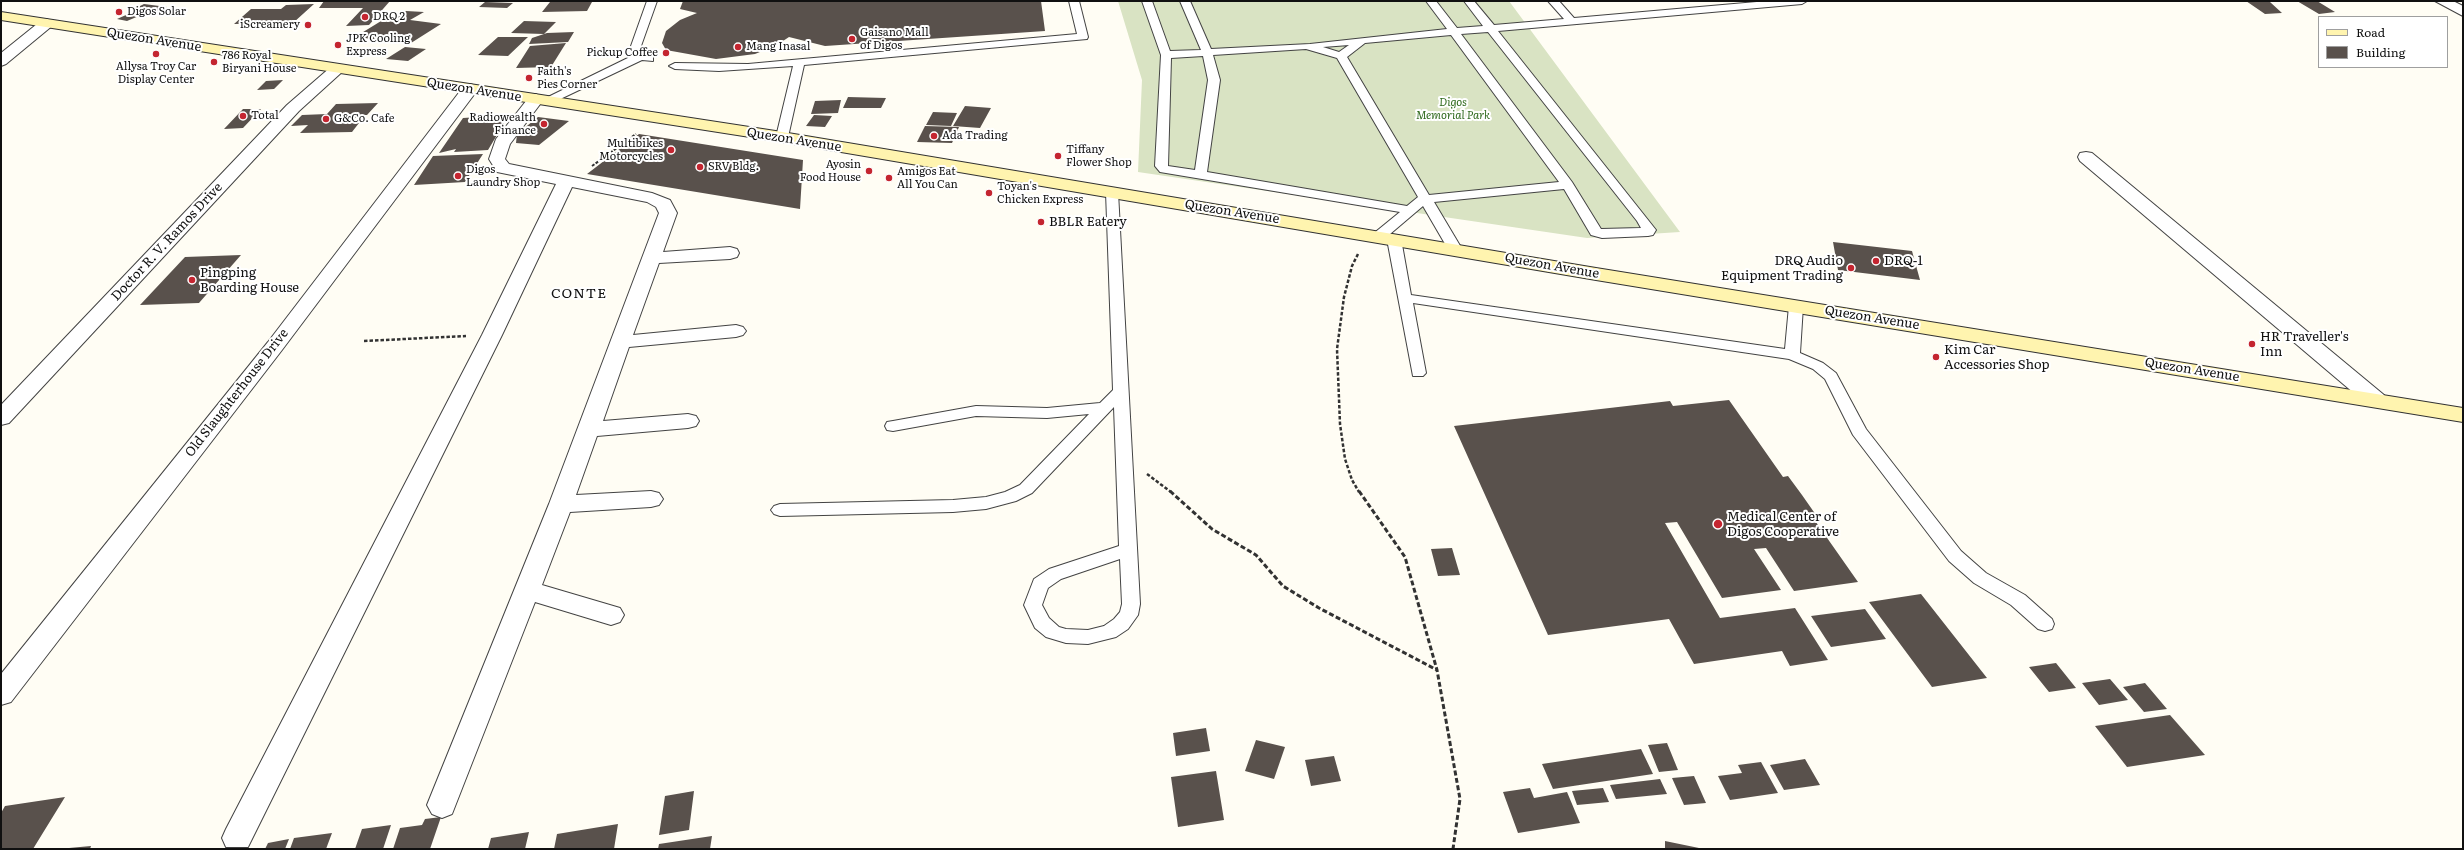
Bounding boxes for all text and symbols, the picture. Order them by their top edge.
place label: Digos Solar [127,5,186,19]
marker: Digos Solar [114,7,124,17]
place label: DRQ 2 [373,10,405,24]
marker: DRQ 2 [360,12,370,22]
legend [2318,16,2448,68]
place label: iScreamery [240,18,300,32]
marker: iScreamery [303,20,313,30]
text: Road [2356,23,2385,41]
street label: Quezon Avenue [106,25,202,55]
place label: Gaisano Mall of Digos [860,26,929,52]
place label: JPK Cooling Express [346,32,410,58]
marker: Gaisano Mall of Digos [847,34,857,44]
marker: JPK Cooling Express [333,40,343,50]
place label: Mang Inasal [746,40,810,54]
marker: Mang Inasal [733,42,743,52]
text: Building [2356,43,2405,61]
place label: Pickup Coffee [586,46,658,60]
marker: Pickup Coffee [661,48,671,58]
marker: Allysa Troy Car Display Center [151,49,161,59]
place label: 786 Royal Biryani House [222,49,296,75]
marker: 786 Royal Biryani House [209,57,219,67]
place label: Allysa Troy Car Display Center [116,60,196,86]
place label: Faith's Pies Corner [537,65,597,91]
marker: Faith's Pies Corner [524,73,534,83]
street label: Quezon Avenue [426,75,522,105]
park label: Digos Memorial Park [1416,96,1490,122]
place label: Total [251,109,279,123]
marker: Total [238,111,248,121]
place label: Radiowealth Finance [469,111,536,137]
place label: G&Co. Cafe [334,112,394,126]
marker: G&Co. Cafe [321,114,331,124]
marker: Radiowealth Finance [539,119,549,129]
street label: Quezon Avenue [746,125,842,155]
place label: Ada Trading [942,129,1008,143]
marker: Ada Trading [929,131,939,141]
place label: Multibikes Motorcycles [599,137,663,163]
place label: Tiffany Flower Shop [1066,143,1132,169]
marker: Multibikes Motorcycles [666,145,676,155]
marker: Tiffany Flower Shop [1053,151,1063,161]
place label: Ayosin Food House [800,158,861,184]
place label: SRV Bldg. [708,160,759,174]
marker: SRV Bldg. [695,162,705,172]
place label: Digos Laundry Shop [466,163,540,189]
place label: Amigos Eat All You Can [897,165,958,191]
marker: Ayosin Food House [864,166,874,176]
marker: Digos Laundry Shop [453,171,463,181]
marker: Amigos Eat All You Can [884,173,894,183]
street label: Doctor R. V. Ramos Drive [108,180,226,304]
place label: Toyan's Chicken Express [997,180,1083,206]
marker: Toyan's Chicken Express [984,188,994,198]
street label: Quezon Avenue [1184,197,1280,227]
place label: BBLR Eatery [1049,214,1127,230]
marker: BBLR Eatery [1036,217,1046,227]
street label: Quezon Avenue [1504,250,1600,282]
place label: DRQ Audio Equipment Trading [1721,253,1843,284]
place label: DRQ-1 [1884,253,1923,269]
marker: DRQ-1 [1871,256,1881,266]
marker: DRQ Audio Equipment Trading [1846,263,1856,273]
place label: Pingping Boarding House [200,265,299,296]
marker: Pingping Boarding House [187,275,197,285]
district label: CONTE [551,286,607,302]
street label: Quezon Avenue [1824,303,1920,333]
street label: Old Slaughterhouse Drive [182,326,292,460]
place label: HR Traveller's Inn [2260,329,2349,360]
marker: HR Traveller's Inn [2247,339,2257,349]
place label: Kim Car Accessories Shop [1944,342,2049,373]
marker: Kim Car Accessories Shop [1931,352,1941,362]
street label: Quezon Avenue [2144,355,2240,385]
place label: Medical Center of Digos Cooperative [1727,509,1839,540]
marker: Medical Center of Digos Cooperative [1712,518,1724,530]

